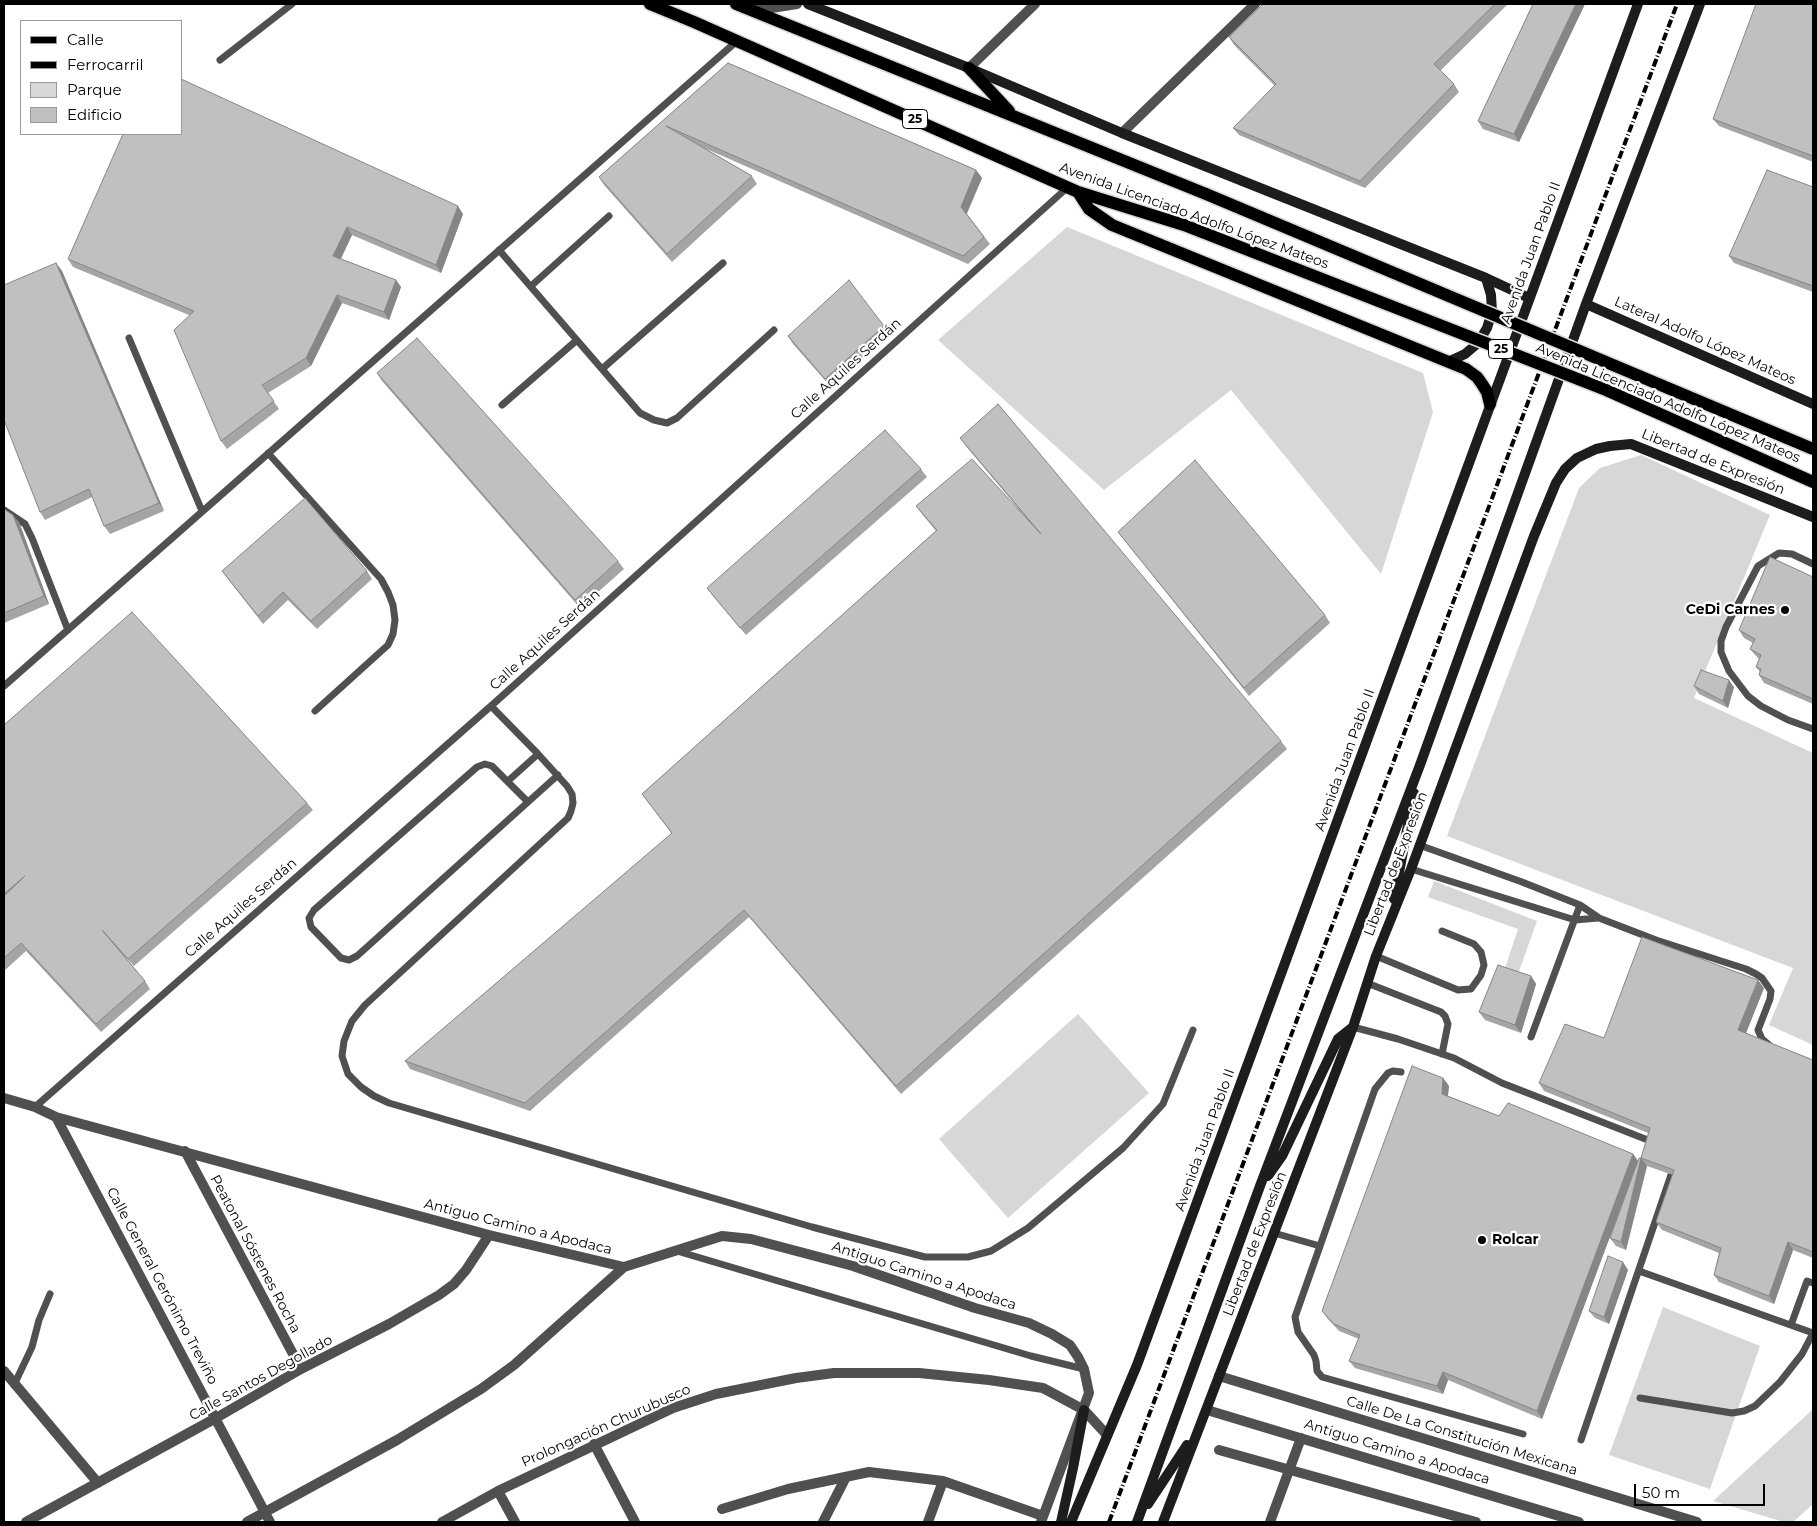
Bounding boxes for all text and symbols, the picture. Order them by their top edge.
legend [20,20,182,135]
text: Calle [67,30,104,49]
text: Ferrocarril [67,55,144,74]
text: Parque [67,80,122,99]
text: Edificio [67,105,122,124]
road number: 25 [902,110,928,128]
street label: Avenida Licenciado Adolfo López Mateos [1057,159,1331,273]
street label: Avenida Juan Pablo II [1497,180,1565,326]
street label: Lateral Adolfo López Mateos [1612,293,1798,389]
street label: Calle Aquiles Serdán [787,315,905,423]
road number: 25 [1488,339,1514,358]
street label: Avenida Licenciado Adolfo López Mateos [1533,340,1803,466]
street label: Libertad de Expresión [1639,426,1787,498]
street label: Calle Aquiles Serdán [486,586,604,694]
place label: CeDi Carnes [1686,602,1775,618]
marker: CeDi Carnes [1779,604,1791,616]
street label: Avenida Juan Pablo II [1311,687,1379,833]
street label: Libertad de Expresión [1361,790,1431,938]
street label: Calle Aquiles Serdán [182,855,300,961]
street label: Avenida Juan Pablo II [1171,1067,1239,1213]
street label: Libertad de Expresión [1220,1170,1290,1318]
street label: Peatonal Sóstenes Rocha [206,1172,304,1336]
street label: Calle General Gerónimo Treviño [103,1185,221,1387]
street label: Antiguo Camino a Apodaca [422,1195,614,1259]
place label: Rolcar [1492,1232,1539,1248]
marker: Rolcar [1476,1234,1488,1246]
street label: Antiguo Camino a Apodaca [830,1238,1018,1314]
street label: Calle Santos Degollado [186,1332,336,1424]
street label: Prolongación Churubusco [519,1381,693,1471]
street label: Calle De La Constitución Mexicana [1344,1393,1580,1479]
street label: Antiguo Camino a Apodaca [1302,1416,1492,1488]
scale bar [1637,1474,1768,1506]
text: 50 m [1642,1483,1680,1502]

